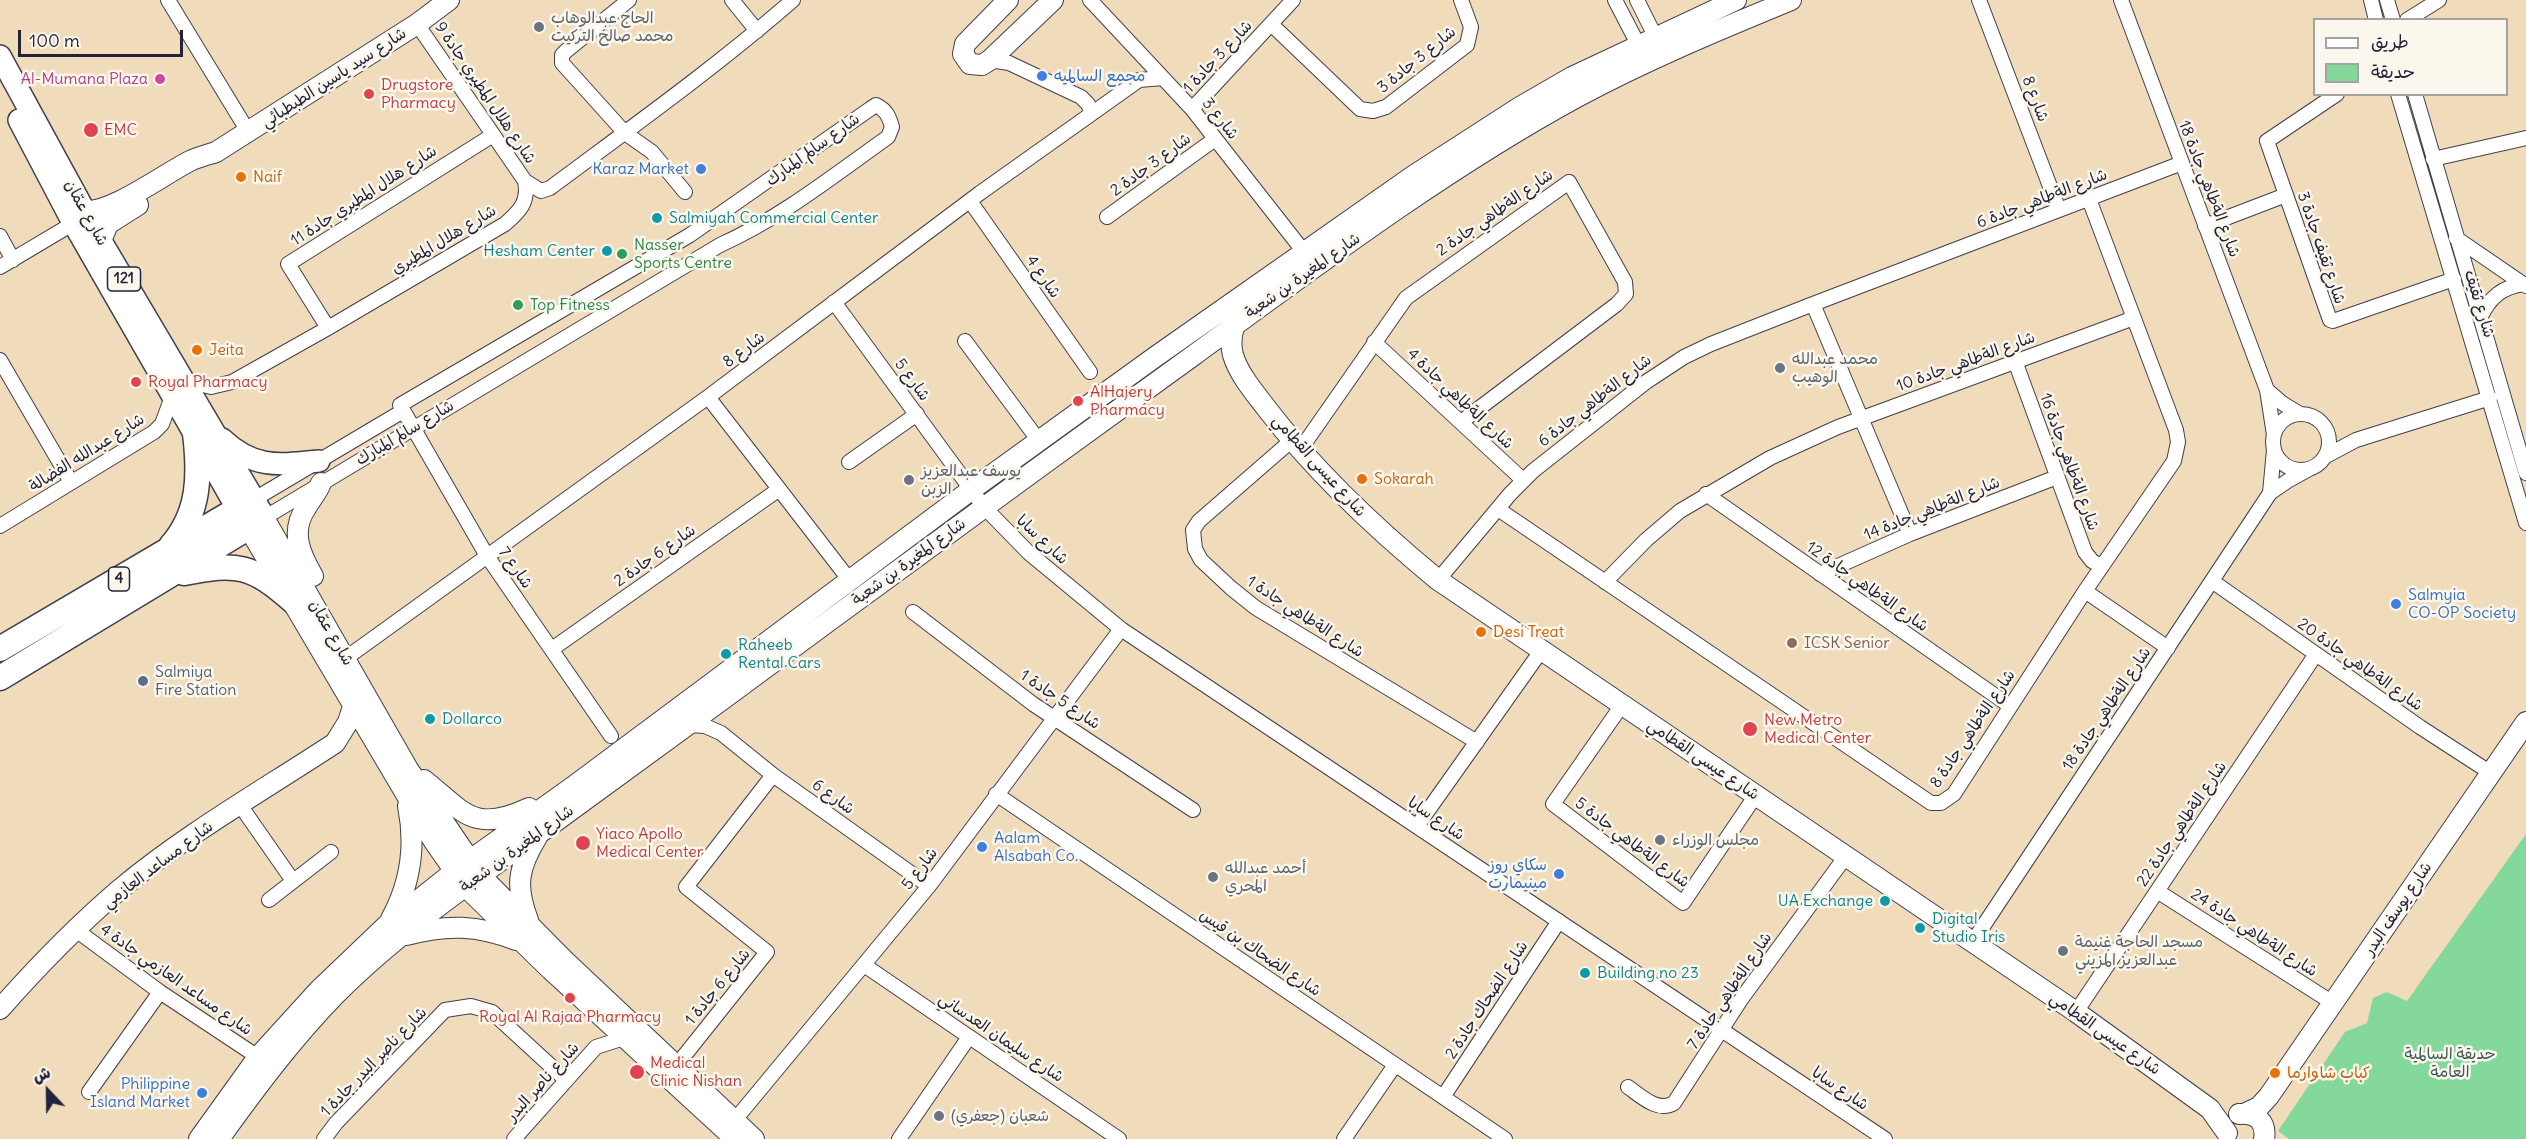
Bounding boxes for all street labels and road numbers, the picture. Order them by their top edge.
street label: شارع 3 جادة 1 [1179,17,1257,97]
street label: شارع هلال المطيري جادة 9 [430,18,540,168]
street label: شارع 3 جادة 3 [1374,23,1460,97]
street label: شارع سيد ياسين الطبطبائي [258,24,410,132]
street label: شارع 8 [2017,73,2053,125]
street label: شارع 3 [1198,94,1242,144]
street label: شارع سالم المبارك [762,110,864,190]
street label: شارع الةطاهي جادة 18 [2174,118,2244,260]
street label: شارع 3 جادة 2 [1107,129,1195,201]
street label: شارع هلال المطيري جادة 11 [287,142,441,250]
street label: شارع الةطاهي جادة 6 [1974,165,2110,233]
street label: شارع الةطاهي جادة 2 [1433,166,1557,260]
street label: شارع عمّان [60,177,112,249]
street label: شارع ثقيف جادة 3 [2293,189,2349,307]
street label: شارع هلال المطيري [388,201,500,279]
street label: شارع المغيرة بن شعبة [1242,229,1364,323]
street label: شارع 4 [1021,252,1065,302]
road number: 121 [108,267,140,291]
street label: شارع ثقيف [2460,268,2498,340]
street label: شارع 8 [719,328,769,372]
street label: شارع الةطاهي جادة 10 [1894,328,2038,396]
street label: شارع الةطاهي جادة 4 [1403,345,1517,453]
street label: شارع الةطاهي جادة 6 [1535,351,1655,451]
street label: شارع 5 [890,355,934,405]
street label: شارع الةطاهي جادة 16 [2035,391,2103,533]
street label: شارع سالم المبارك [352,396,458,470]
street label: شارع عبدالله الفضالة [26,410,148,496]
street label: شارع عيسى القطامي [1268,411,1370,521]
street label: شارع الةطاهي جادة 14 [1861,473,2003,545]
street label: شارع سابا [1012,511,1072,569]
street label: شارع المغيرة بن شعبة [848,514,970,610]
street label: شارع 6 جادة 2 [611,521,699,591]
street label: شارع الةطاهي جادة 12 [1802,538,1932,636]
street label: شارع 7 [494,544,536,592]
road number: 4 [108,567,130,591]
street label: شارع الةطاهي جادة 1 [1243,572,1367,662]
street label: شارع عمّان [305,597,357,669]
street label: شارع الةطاهي جادة 20 [2294,615,2426,715]
street label: شارع الةطاهي جادة 18 [2059,644,2155,774]
street label: شارع 5 جادة 1 [1016,666,1104,734]
street label: شارع الةطاهي جادة 8 [1926,666,2020,792]
street label: شارع عيسى القطامي [1643,715,1763,805]
street label: شارع الةطاهي جادة 22 [2133,758,2231,890]
street label: شارع 6 [808,775,858,819]
street label: شارع سابا [1404,793,1468,845]
street label: شارع الةطاهي جادة 5 [1571,794,1693,892]
street label: شارع المغيرة بن شعبة [456,801,578,897]
street label: شارع مساعد العازمي [99,817,217,913]
street label: شارع 5 [898,844,942,894]
street label: شارع يوسف البدر [2360,859,2436,959]
street label: شارع الةطاهي جادة 24 [2187,885,2321,981]
street label: شارع الضحاك بن قيس [1196,905,1324,1001]
street label: شارع مساعد العازمي جادة 4 [96,920,256,1040]
street label: شارع الةطاهي جادة 7 [1684,929,1776,1053]
street label: شارع الضحاك جادة 2 [1442,937,1532,1063]
street label: شارع 6 جادة 1 [681,945,755,1029]
street label: شارع سليمان العدساني [935,989,1067,1087]
street label: شارع عيسى القطامي [2046,989,2164,1079]
street label: شارع ناصر البدر جادة 1 [317,1003,431,1121]
street label: شارع ناصر البدر [502,1038,584,1126]
street label: شارع سابا [1808,1063,1872,1115]

